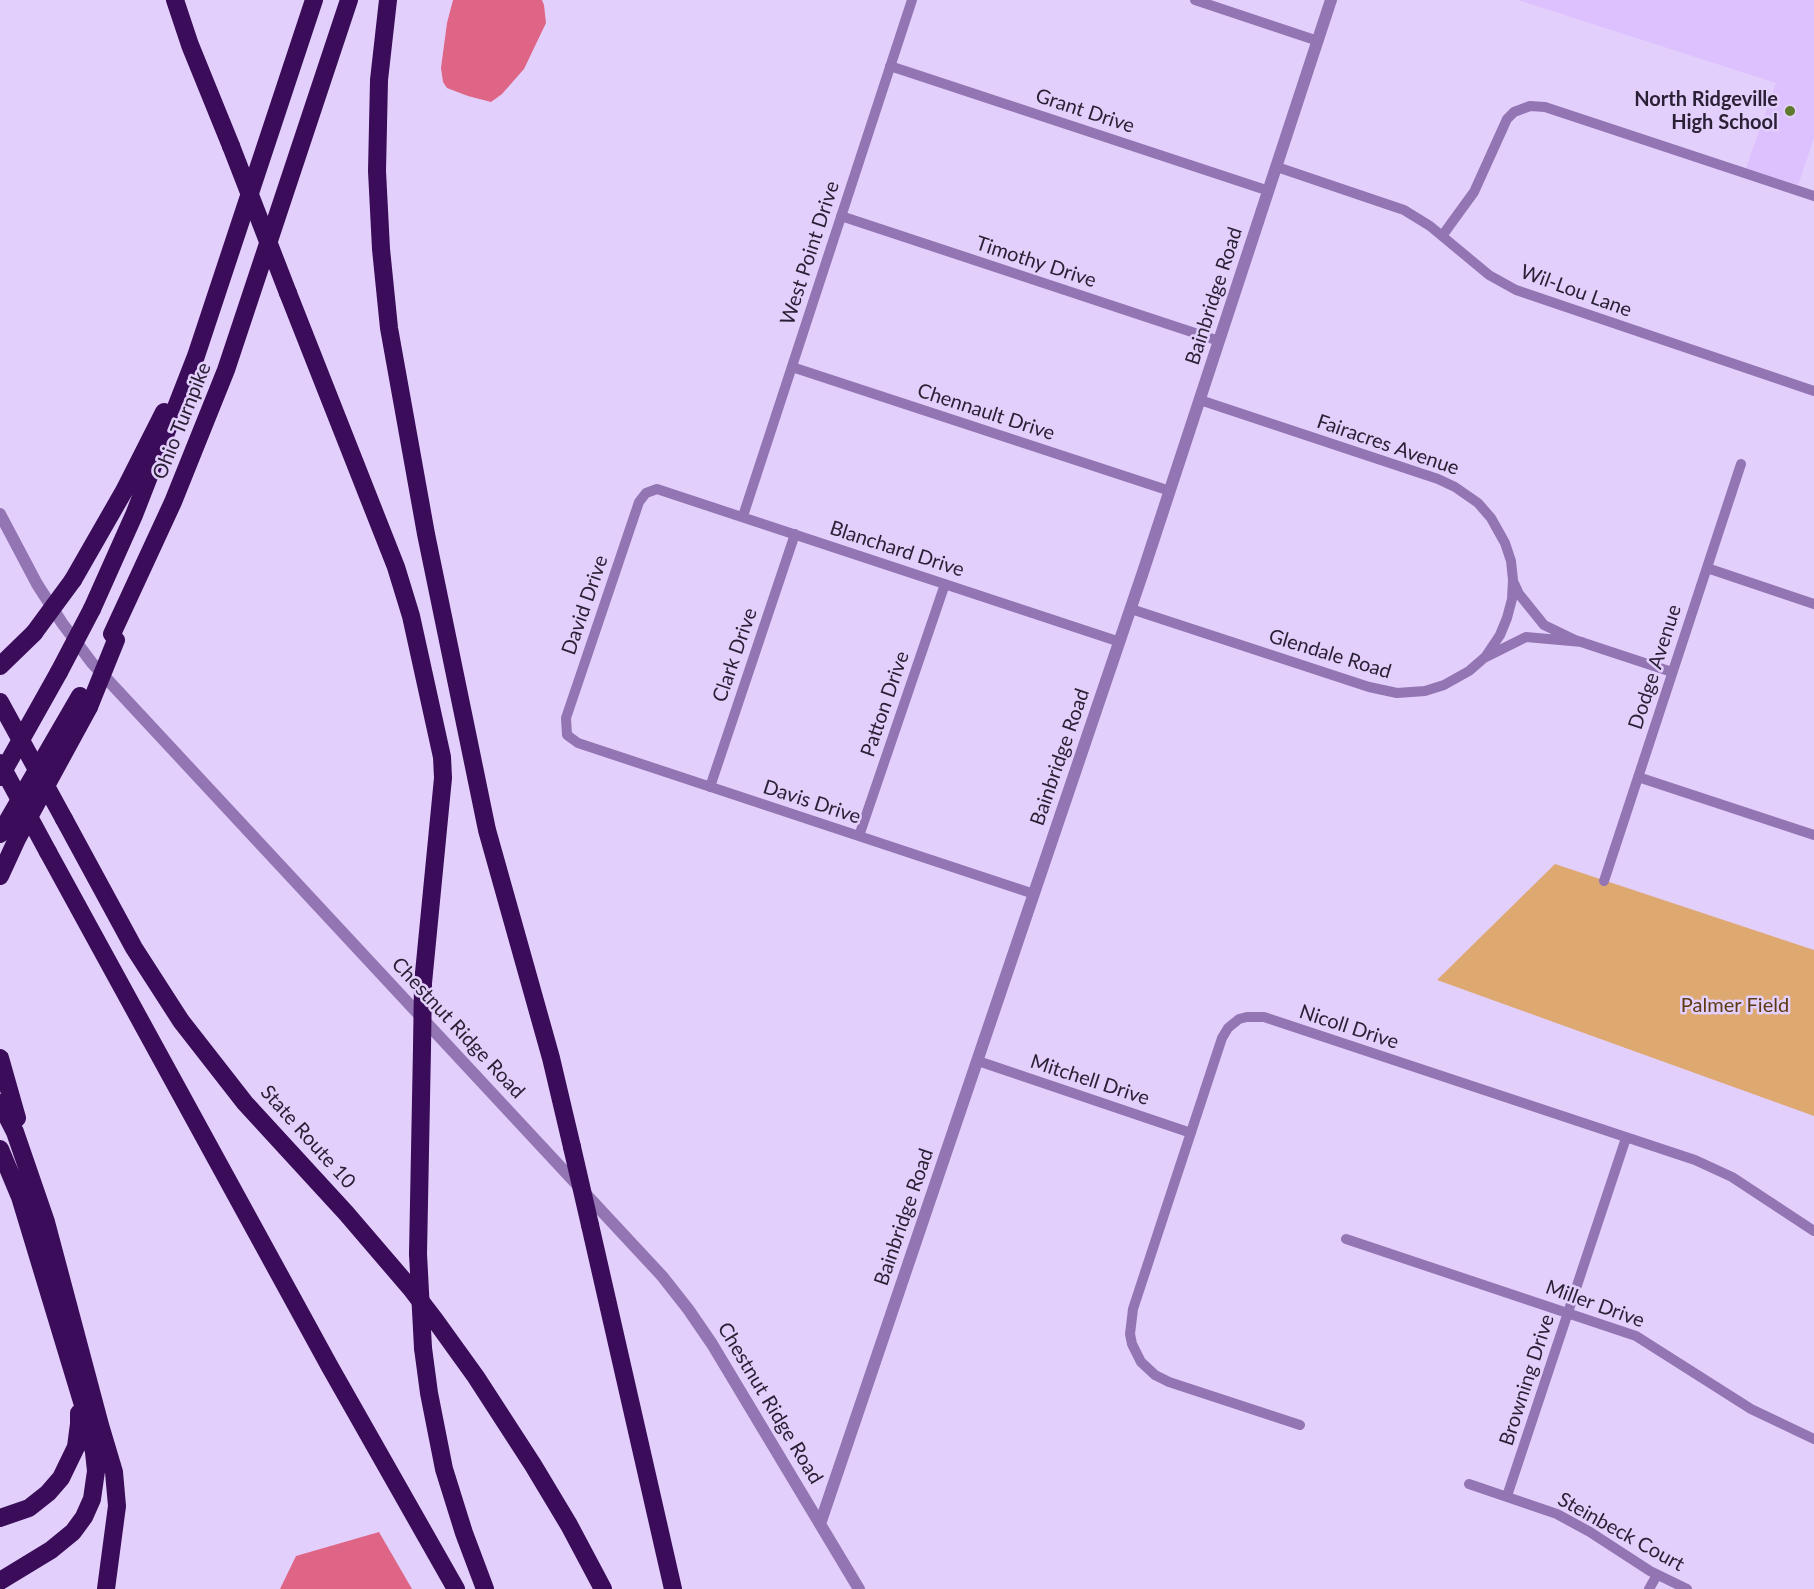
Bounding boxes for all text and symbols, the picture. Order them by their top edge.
street label: Grant Drive [1033,84,1137,138]
place label: North Ridgeville High School [1634,88,1778,135]
marker: North Ridgeville High School [1783,104,1797,118]
street label: West Point Drive [775,178,845,328]
street label: Bainbridge Road [1180,224,1248,368]
street label: Timothy Drive [973,231,1099,293]
street label: Wil-Lou Lane [1517,260,1635,322]
street label: Ohio Turnpike [148,359,216,483]
street label: Chennault Drive [914,378,1058,446]
street label: Fairacres Avenue [1314,409,1462,481]
street label: Blanchard Drive [827,516,967,582]
street label: David Drive [557,552,613,658]
street label: Dodge Avenue [1624,602,1686,732]
street label: Clark Drive [708,605,762,705]
street label: Glendale Road [1266,624,1394,684]
street label: Patton Drive [856,648,914,760]
street label: Bainbridge Road [1025,685,1095,829]
street label: Davis Drive [760,775,864,829]
street label: Chestnut Ridge Road [386,952,530,1104]
park label: Palmer Field [1681,994,1789,1018]
street label: Nicoll Drive [1296,1000,1402,1054]
street label: Mitchell Drive [1027,1049,1153,1111]
street label: State Route 10 [255,1080,361,1194]
street label: Bainbridge Road [869,1145,939,1289]
street label: Miller Drive [1542,1275,1648,1333]
street label: Browning Drive [1494,1311,1560,1449]
street label: Chestnut Ridge Road [712,1318,828,1488]
street label: Steinbeck Court [1554,1487,1688,1577]

